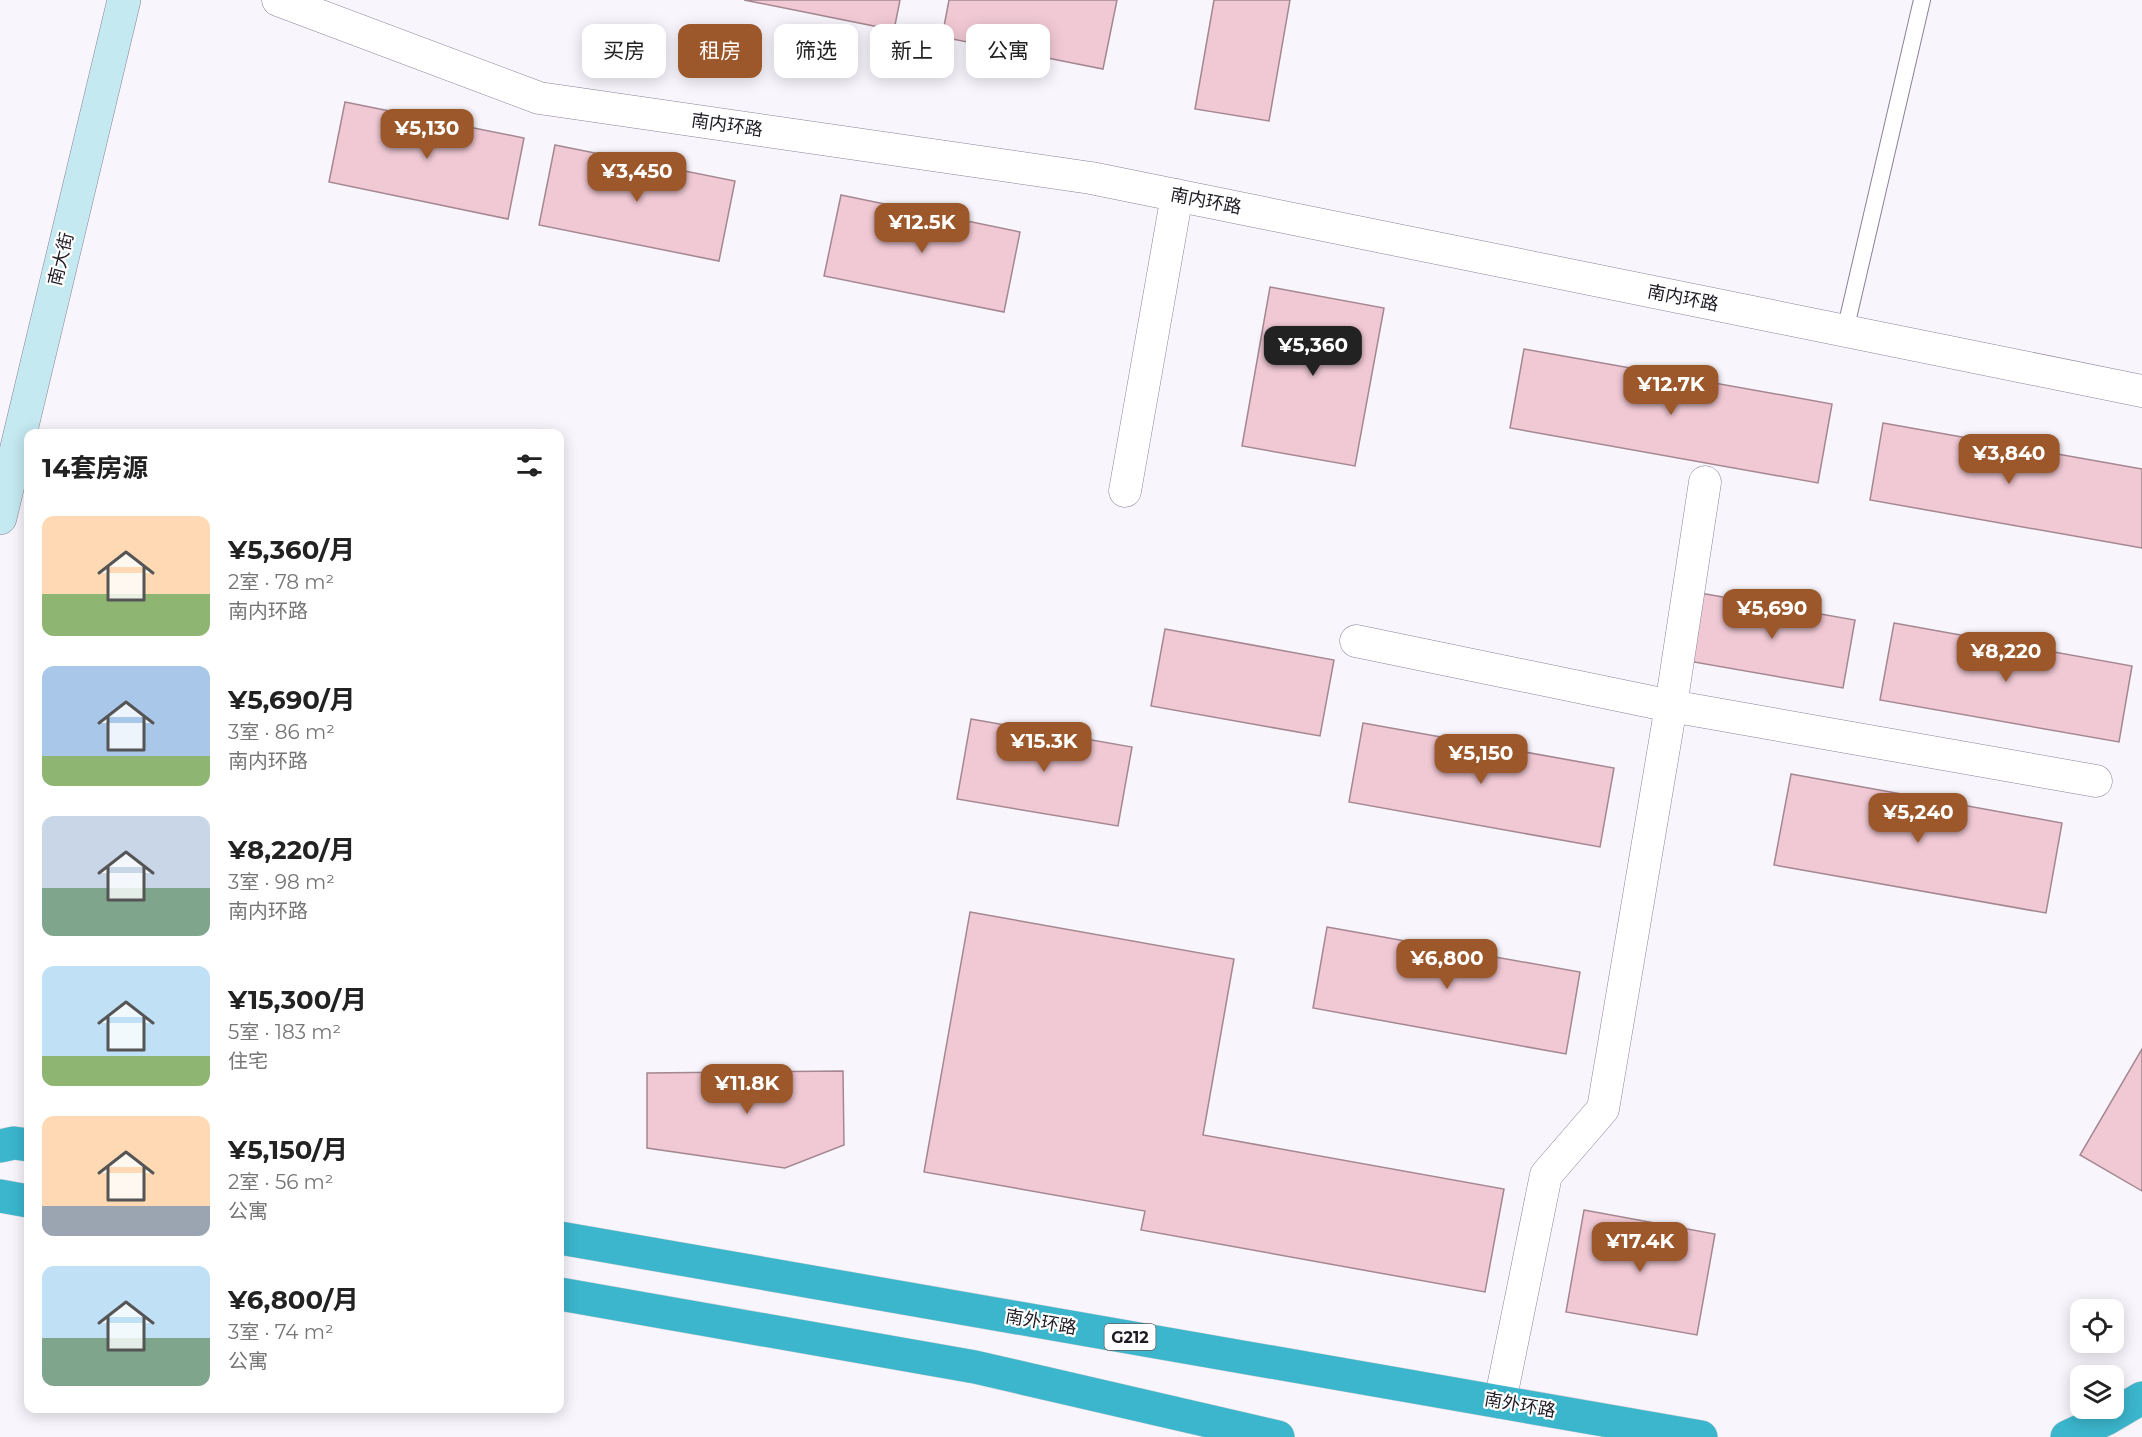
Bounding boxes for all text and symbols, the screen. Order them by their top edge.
chip: 买房 [582,24,666,78]
chip: 租房 [678,24,762,78]
chip: 筛选 [774,24,858,78]
chip: 新上 [870,24,954,78]
chip: 公寓 [966,24,1050,78]
pin: ¥5,130 [378,109,476,160]
street label: 南内环路 [690,109,764,141]
text: ¥5,130 [395,116,459,140]
pin: ¥3,450 [588,152,686,203]
text: ¥3,450 [601,159,673,183]
street label: 南内环路 [1169,183,1243,219]
pin: ¥12.5K [873,203,971,254]
text: ¥12.5K [888,210,956,234]
street label: 南大街 [44,230,78,288]
street label: 南内环路 [1646,280,1720,316]
pin: ¥5,360 [1264,326,1362,377]
text: ¥5,360 [1278,333,1348,357]
pin: ¥12.7K [1622,365,1720,416]
text: ¥12.7K [1637,372,1705,396]
pin: ¥3,840 [1960,434,2058,485]
text: ¥3,840 [1973,441,2045,465]
icon: filters [513,449,546,482]
text: 14套房源 [42,452,148,484]
text: ¥5,360/月 [228,534,355,566]
icon: home [90,540,162,612]
text: 2室 · 78 m² [228,570,334,594]
pin: ¥5,690 [1723,589,1821,640]
text: ¥5,690 [1737,596,1807,620]
text: 南内环路 [228,599,308,623]
pin: ¥8,220 [1957,632,2055,683]
text: ¥8,220 [1971,639,2041,663]
text: ¥5,690/月 [228,684,356,716]
icon: home [90,690,162,762]
text: 3室 · 86 m² [228,720,335,744]
pin: ¥15.3K [995,722,1093,773]
text: ¥15.3K [1010,729,1078,753]
pin: ¥5,150 [1432,734,1530,785]
text: ¥5,150 [1449,741,1513,765]
text: 南内环路 [228,749,308,773]
pin: ¥5,240 [1869,793,1967,844]
text: ¥5,240 [1882,800,1954,824]
text: ¥8,220/月 [228,834,355,866]
icon: home [90,840,162,912]
text: 3室 · 98 m² [228,870,335,894]
text: 南内环路 [228,899,308,923]
pin: ¥6,800 [1398,939,1496,990]
text: ¥6,800 [1410,946,1484,970]
text: ¥15,300/月 [228,984,367,1016]
icon: home [90,990,162,1062]
text: 5室 · 183 m² [228,1020,341,1044]
text: 住宅 [228,1049,268,1073]
pin: ¥11.8K [698,1064,796,1115]
text: ¥11.8K [715,1071,779,1095]
text: ¥5,150/月 [228,1134,348,1166]
icon: home [90,1140,162,1212]
text: 2室 · 56 m² [228,1170,333,1194]
text: 公寓 [228,1199,268,1223]
pin: ¥17.4K [1591,1222,1689,1273]
text: ¥17.4K [1606,1229,1674,1253]
text: ¥6,800/月 [228,1284,359,1316]
icon: home [90,1290,162,1362]
map controls [2070,1299,2124,1419]
button: locate [2070,1299,2124,1353]
street label: 南外环路 [1004,1305,1078,1339]
text: 3室 · 74 m² [228,1320,334,1344]
road number: G212 [1104,1324,1156,1350]
text: 公寓 [228,1349,268,1373]
button: layers [2070,1365,2124,1419]
street label: 南外环路 [1483,1388,1557,1422]

